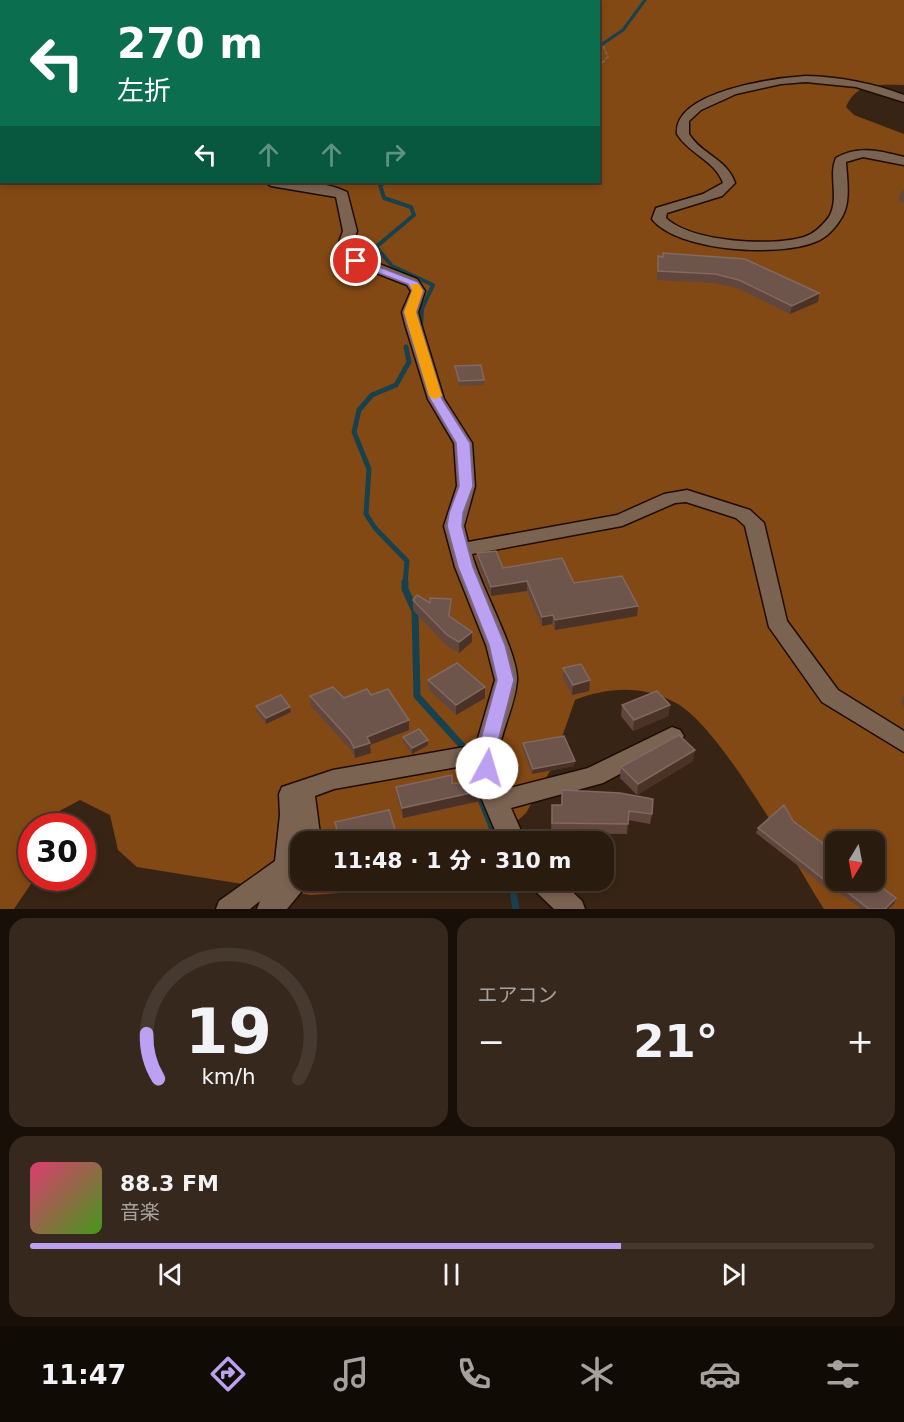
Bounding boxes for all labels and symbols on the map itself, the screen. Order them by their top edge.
pin [330,235,381,286]
position arrow [455,736,519,800]
speed limit sign: 30 [18,813,96,891]
north arrow [825,831,885,891]

